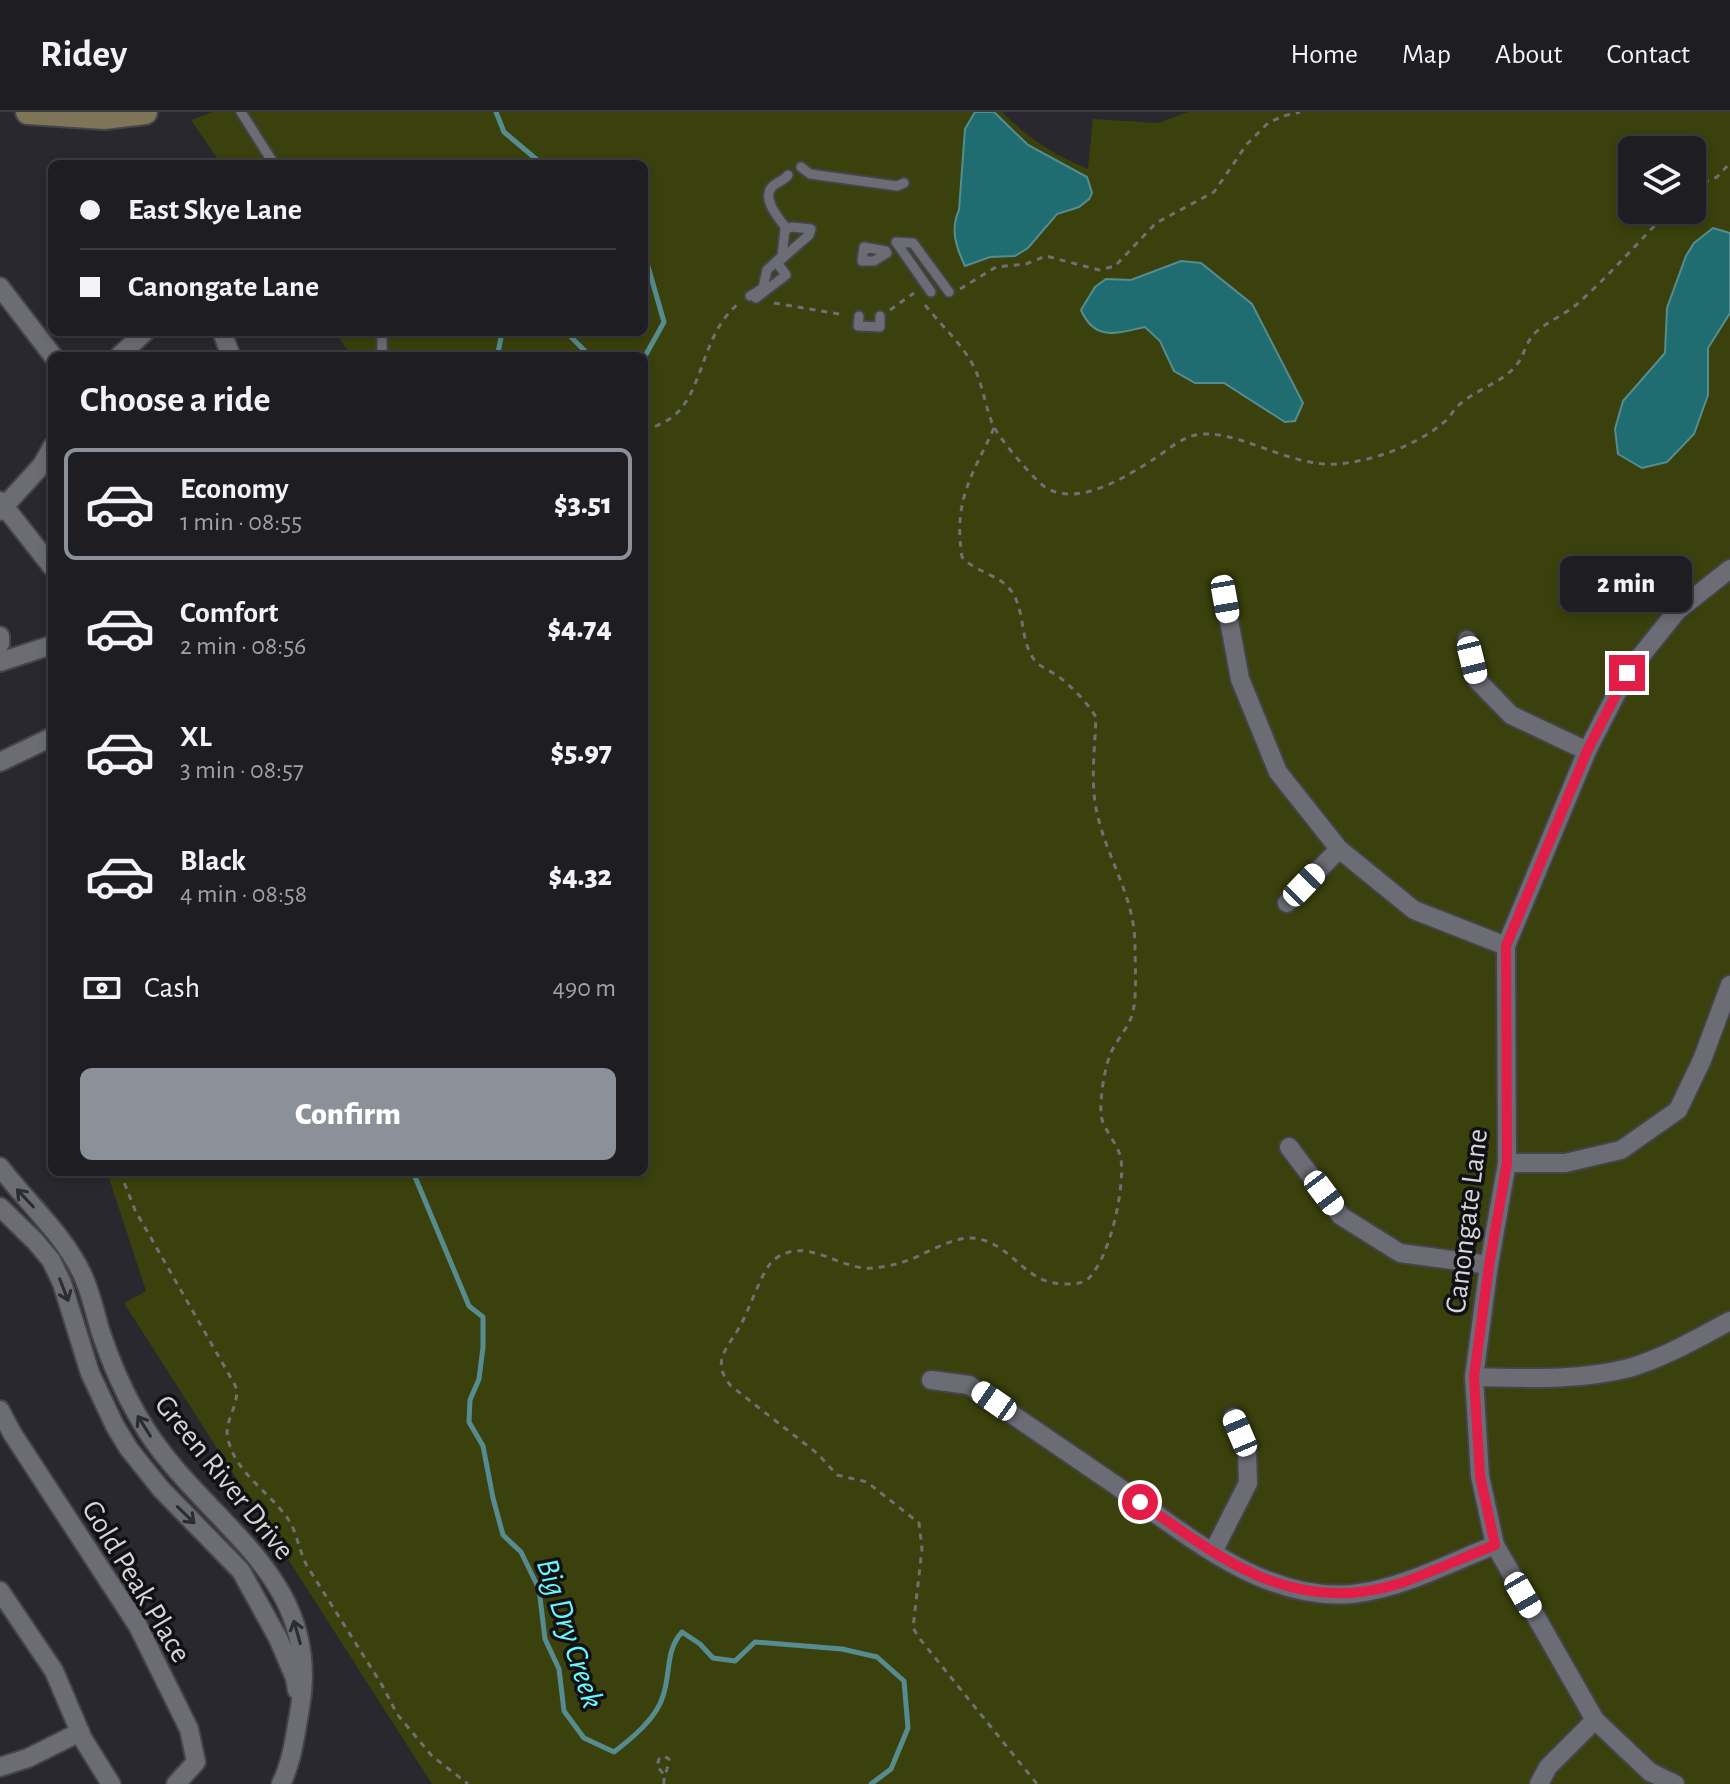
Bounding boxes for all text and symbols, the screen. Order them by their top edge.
text: Ridey [40,36,127,74]
text: Home [1291,41,1358,69]
text: Map [1402,41,1451,69]
text: About [1495,41,1563,69]
text: Contact [1607,41,1690,69]
map controls [1618,136,1706,224]
button: layers [1618,136,1706,224]
text: East Skye Lane [128,195,302,225]
text: Canongate Lane [128,272,319,302]
text: Choose a ride [80,382,270,418]
icon: car [84,468,156,540]
text: Economy [180,474,289,504]
text: $3.51 [554,489,612,519]
text: 1 min · 08:55 [180,509,302,535]
callout: 2 min [1561,557,1693,613]
text: 2 min [1597,571,1655,597]
car [1209,573,1241,625]
icon: car [84,592,156,664]
text: Comfort [180,598,279,628]
text: $4.74 [547,613,612,643]
text: 2 min · 08:56 [180,633,306,659]
car [1455,634,1489,686]
route end [1609,655,1645,691]
icon: car [84,716,156,788]
text: XL [180,722,212,752]
text: $5.97 [550,737,612,767]
text: 3 min · 08:57 [180,757,304,783]
icon: car [84,840,156,912]
text: Black [180,846,246,876]
car [1279,859,1329,911]
text: $4.32 [548,861,612,891]
text: 4 min · 08:58 [180,881,307,907]
icon: cash [80,966,124,1010]
text: Cash [144,973,200,1003]
text: 490 m [552,975,616,1001]
button: Confirm [80,1068,616,1160]
street label: Canongate Lane [1441,1127,1493,1315]
car [1300,1167,1348,1219]
one-way arrow [16,1188,35,1208]
one-way arrow [58,1277,72,1302]
car [967,1377,1021,1425]
street label: Green River Drive [149,1390,299,1566]
car [1220,1406,1260,1460]
one-way arrow [136,1415,152,1438]
route start [1122,1484,1158,1520]
street label: Gold Peak Place [76,1495,196,1668]
one-way arrow [176,1505,196,1524]
water label: Big Dry Creek [531,1554,609,1712]
car [1501,1568,1545,1622]
one-way arrow [289,1620,304,1646]

